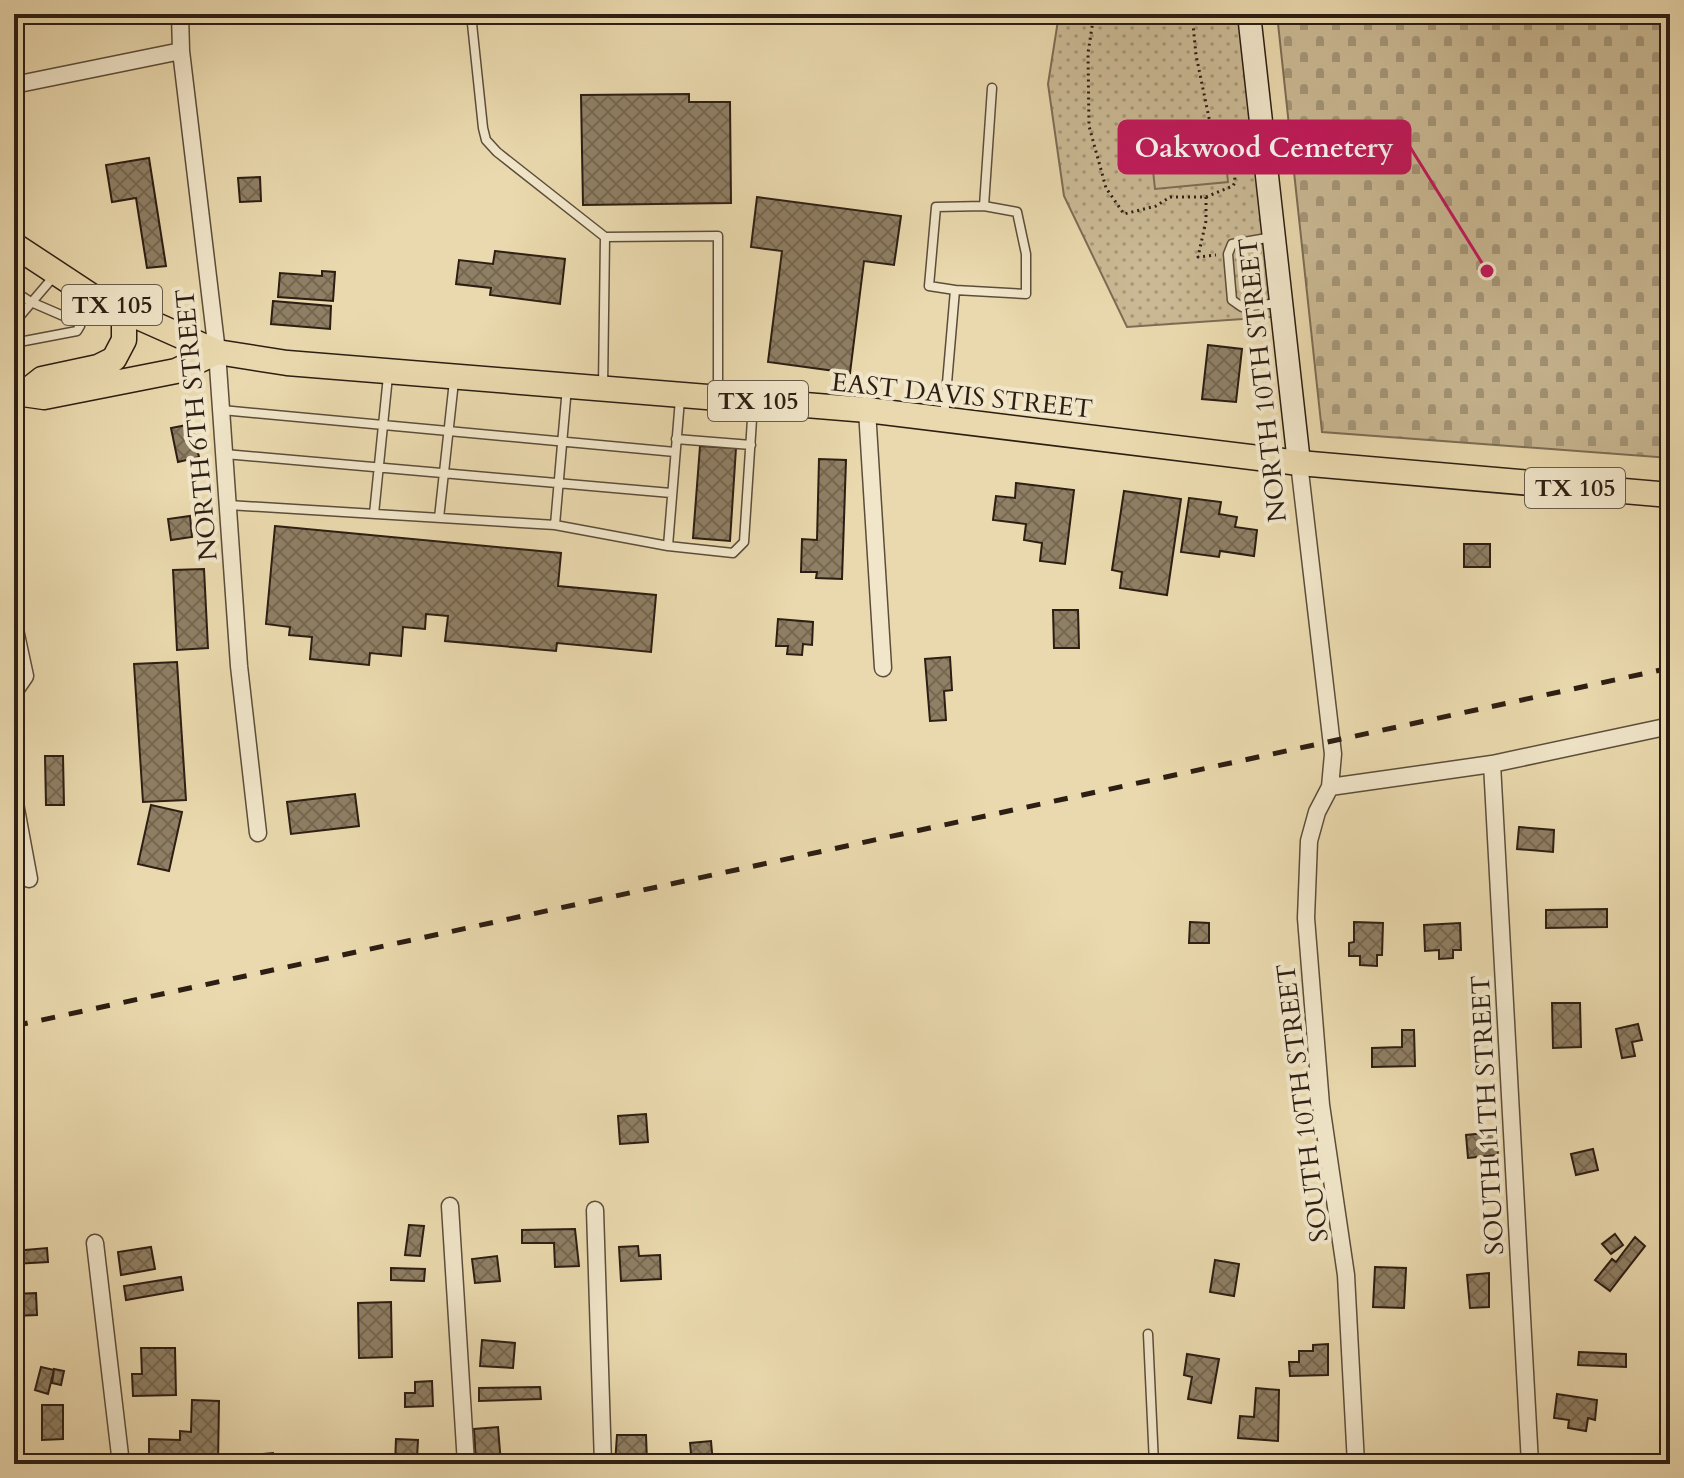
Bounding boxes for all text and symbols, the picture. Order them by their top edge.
callout: Oakwood Cemetery [1119,121,1410,173]
text: Oakwood Cemetery [1134,129,1394,167]
street label: NORTH 10TH STREET [1230,236,1295,524]
road number: TX 105 [62,285,162,325]
street label: NORTH 6TH STREET [167,288,226,562]
street label: EAST DAVIS STREET [830,364,1094,427]
road number: TX 105 [708,381,808,421]
road number: TX 105 [1525,468,1625,508]
street label: SOUTH 10TH STREET [1268,962,1337,1244]
street label: SOUTH 11TH STREET [1463,974,1512,1256]

